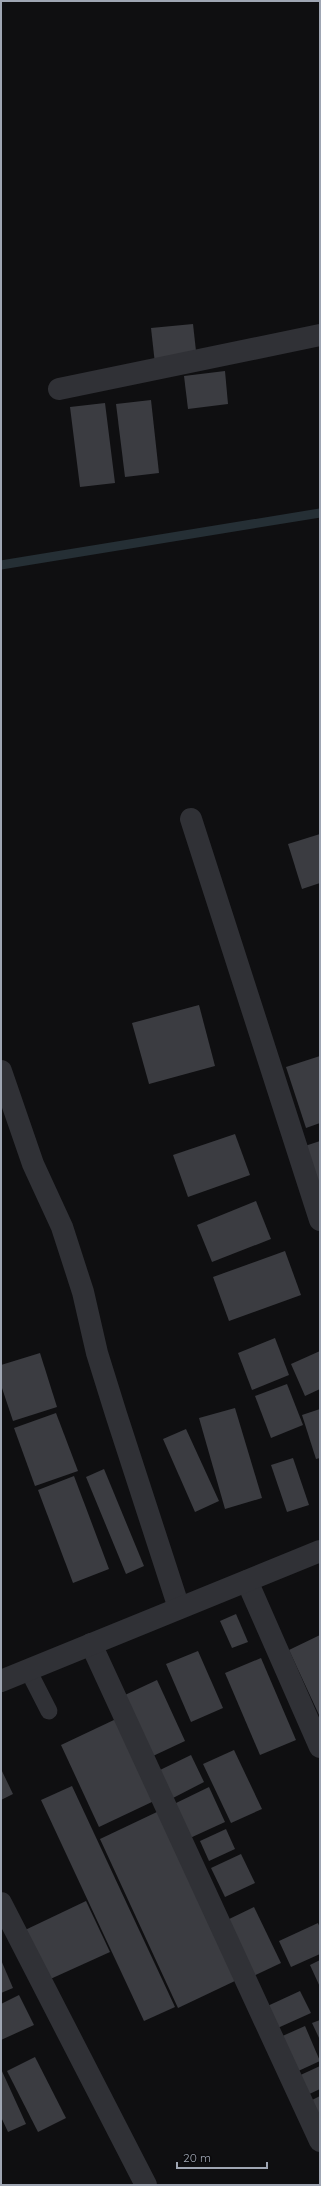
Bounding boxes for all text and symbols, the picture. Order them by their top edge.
scale bar [177,2144,267,2170]
text: 20 m [183,2150,211,2165]

